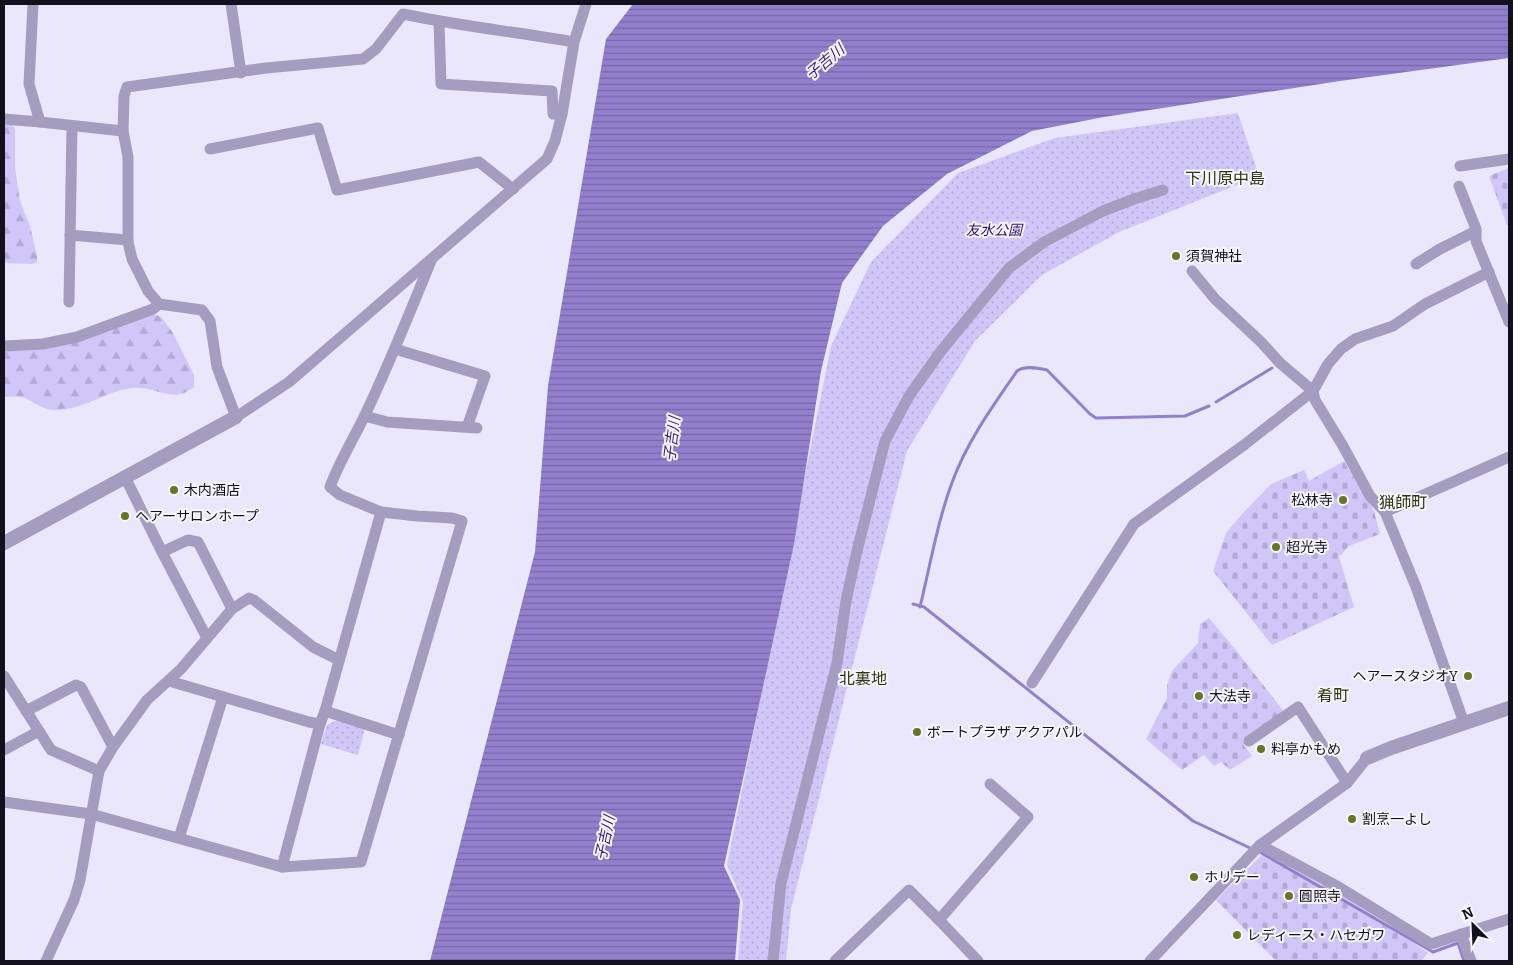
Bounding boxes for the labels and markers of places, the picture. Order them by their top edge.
place label: 須賀神社 [1186,248,1242,265]
marker: 須賀神社 [1170,250,1182,262]
place label: 木内酒店 [184,482,240,499]
marker: 木内酒店 [168,484,180,496]
place label: 松林寺 [1291,492,1333,509]
marker: 松林寺 [1337,494,1349,506]
place label: ヘアーサロンホープ [135,508,259,525]
marker: ヘアーサロンホープ [119,510,131,522]
place label: 超光寺 [1286,539,1328,556]
marker: 超光寺 [1270,541,1282,553]
place label: ヘアースタジオY [1353,668,1458,685]
marker: ヘアースタジオY [1462,670,1474,682]
place label: 大法寺 [1209,688,1251,705]
marker: 大法寺 [1193,690,1205,702]
place label: ボートプラザ アクアパル [927,724,1083,741]
marker: ボートプラザ アクアパル [911,726,923,738]
place label: 料亭かもめ [1271,741,1341,758]
marker: 料亭かもめ [1255,743,1267,755]
place label: 割烹一よし [1362,811,1432,828]
marker: 割烹一よし [1346,813,1358,825]
place label: ホリデー [1204,869,1260,886]
marker: ホリデー [1188,871,1200,883]
place label: 圓照寺 [1299,888,1341,905]
marker: 圓照寺 [1283,890,1295,902]
place label: レディース・ハセガワ [1247,927,1385,944]
marker: レディース・ハセガワ [1231,929,1243,941]

